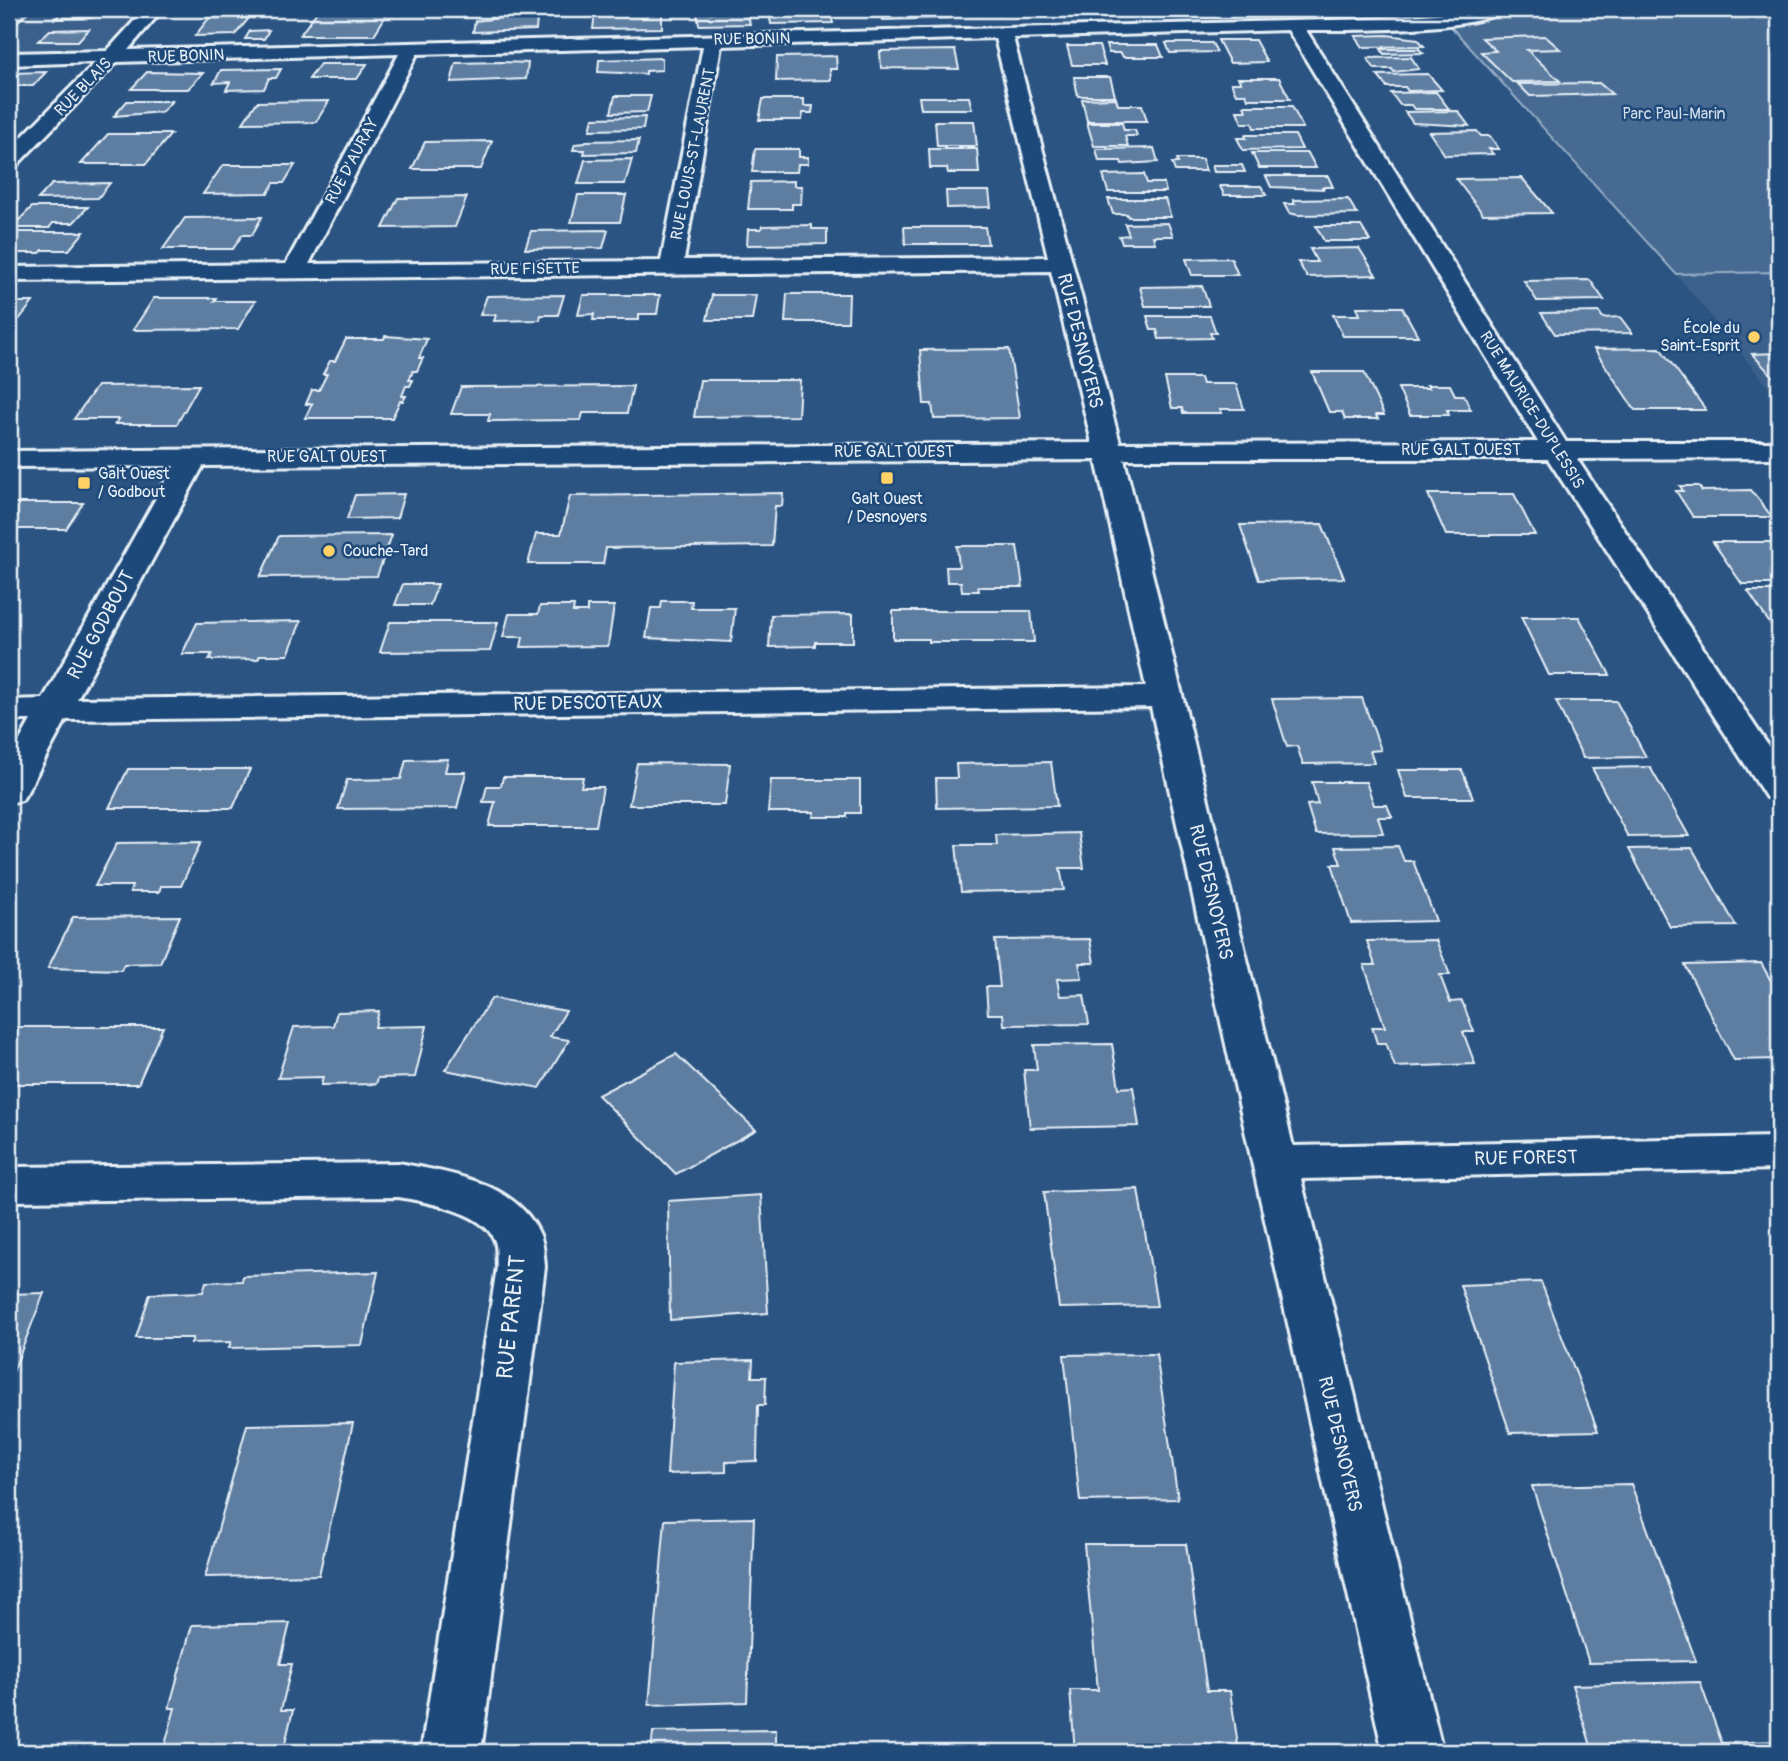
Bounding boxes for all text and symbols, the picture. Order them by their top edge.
street label: RUE BONIN [713,28,791,50]
street label: RUE BONIN [147,45,225,67]
street label: RUE BLAIS [50,53,116,121]
street label: RUE LOUIS-ST-LAURENT [667,66,720,242]
park label: Parc Paul-Marin [1622,104,1726,124]
street label: RUE D'AURAY [321,114,383,208]
street label: RUE FISETTE [490,258,580,280]
street label: RUE DESNOYERS [1052,271,1108,411]
place label: École du Saint-Esprit [1660,318,1741,356]
street label: RUE MAURICE-DUPLESSIS [1475,327,1589,493]
marker: École du Saint-Esprit [1746,329,1762,345]
street label: RUE GALT OUEST [1401,440,1521,460]
street label: RUE GALT OUEST [834,442,954,462]
street label: RUE GALT OUEST [267,447,387,467]
place label: Galt Ouest / Godbout [98,464,170,502]
marker: Galt Ouest / Desnoyers [879,470,895,486]
marker: Galt Ouest / Godbout [76,475,92,491]
place label: Galt Ouest / Desnoyers [847,489,927,527]
place label: Couche-Tard [343,541,428,561]
marker: Couche-Tard [321,543,337,559]
street label: RUE GODBOUT [62,566,140,684]
street label: RUE DESCOTEAUX [513,690,663,716]
street label: RUE DESNOYERS [1184,822,1238,962]
street label: RUE FOREST [1474,1145,1578,1171]
street label: RUE PARENT [490,1253,532,1380]
street label: RUE DESNOYERS [1313,1374,1367,1514]

